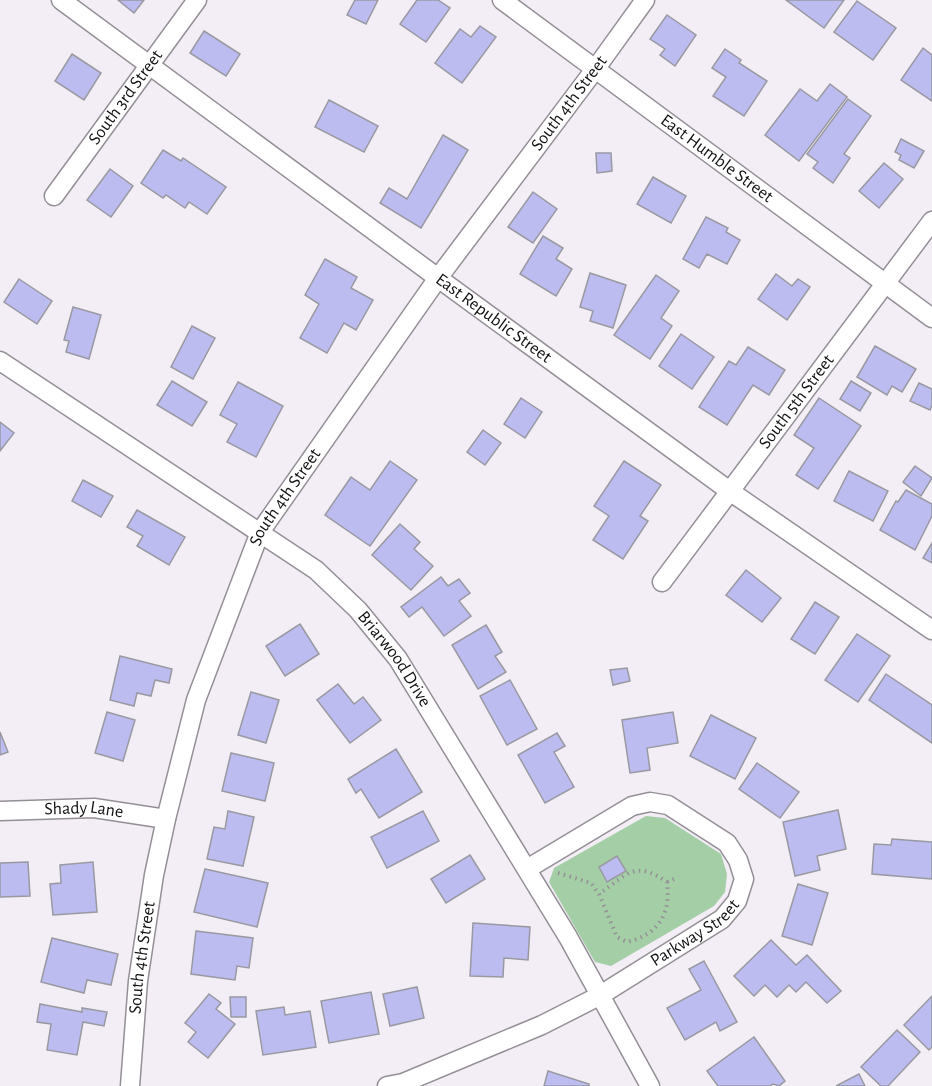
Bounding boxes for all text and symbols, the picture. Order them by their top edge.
street label: South 3rd Street [86,47,166,148]
street label: South 4th Street [528,52,611,154]
street label: East Humble Street [657,111,777,206]
street label: East Republic Street [432,270,555,367]
street label: South 5th Street [756,351,838,452]
street label: South 4th Street [247,445,325,548]
street label: Briarwood Drive [354,608,434,710]
street label: Shady Lane [44,799,125,821]
street label: Parkway Street [648,896,743,970]
street label: South 4th Street [127,900,159,1015]

